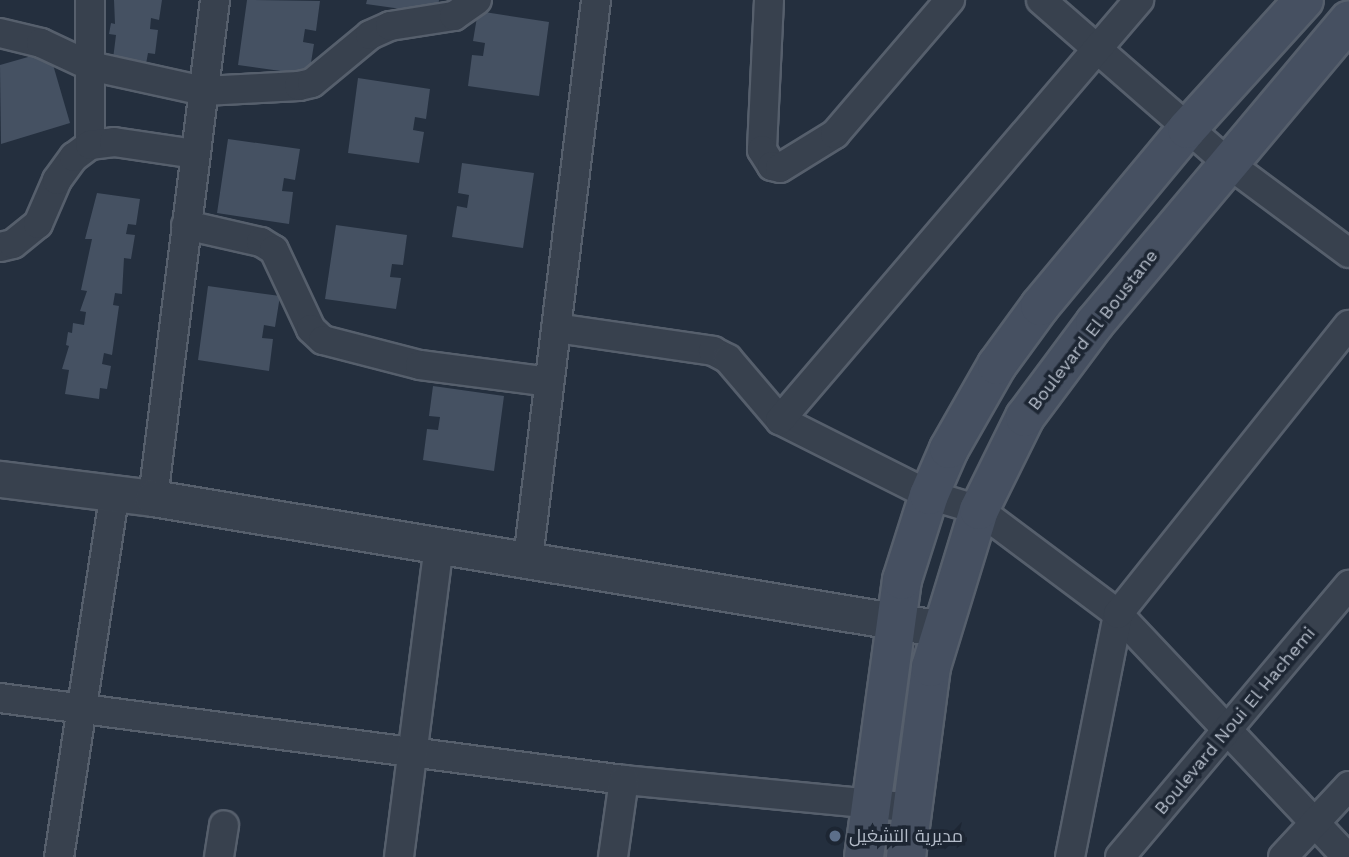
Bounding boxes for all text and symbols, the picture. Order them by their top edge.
street label: Boulevard El Boustane [1023,245,1163,415]
street label: Boulevard Noui El Hachemi [1150,623,1320,819]
place label: مديرية التشغيل [849,825,963,847]
marker: مديرية التشغيل [827,828,843,844]

